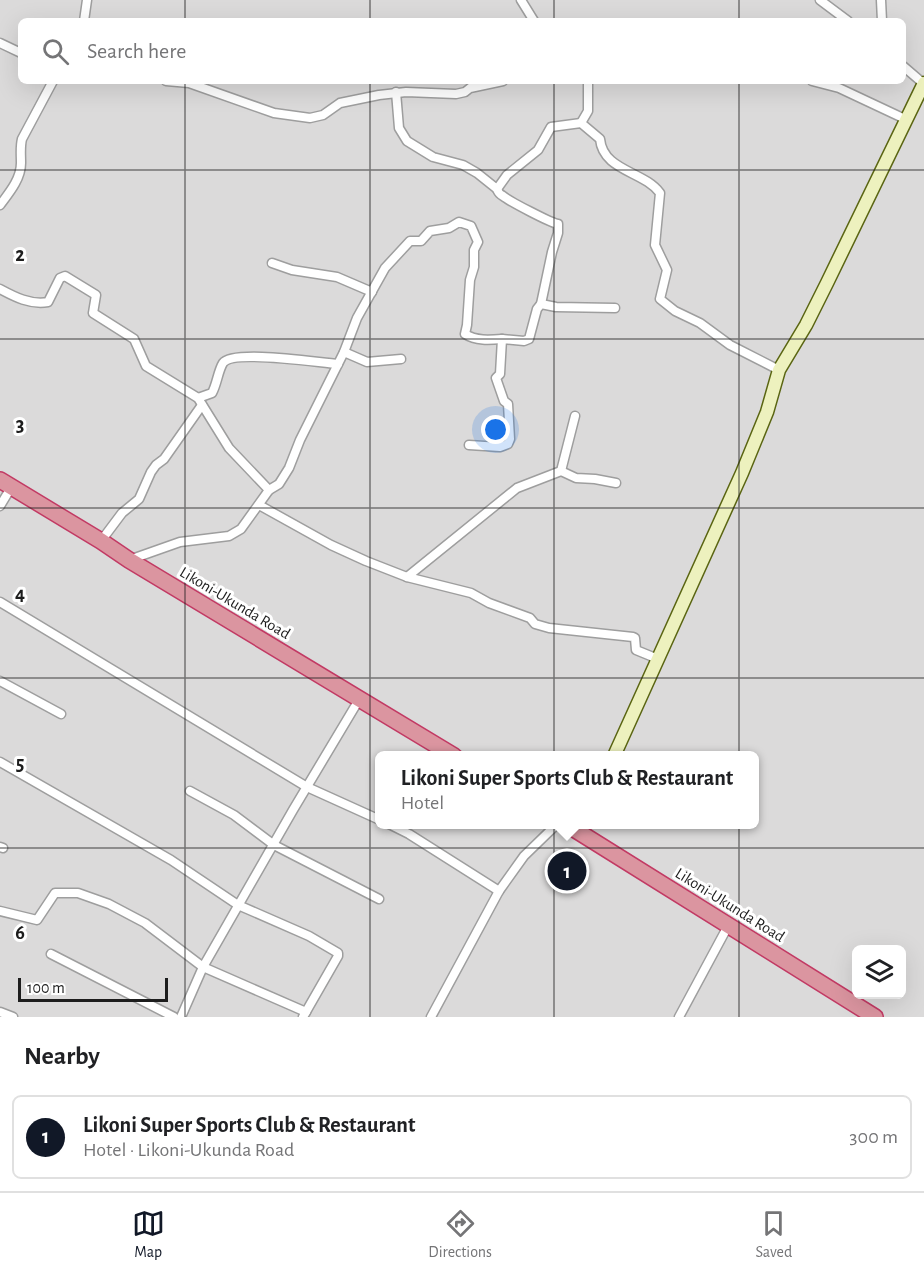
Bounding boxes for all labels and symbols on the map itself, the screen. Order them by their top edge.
text: 2 [15,245,25,265]
text: 3 [16,415,24,435]
your location [481,415,510,444]
street label: Likoni-Ukunda Road [177,564,293,642]
text: 4 [15,584,25,604]
text: 5 [16,754,24,774]
pin: 1 [548,848,586,894]
street label: Likoni-Ukunda Road [673,865,787,945]
text: 6 [15,923,25,943]
scale bar [18,975,168,1002]

